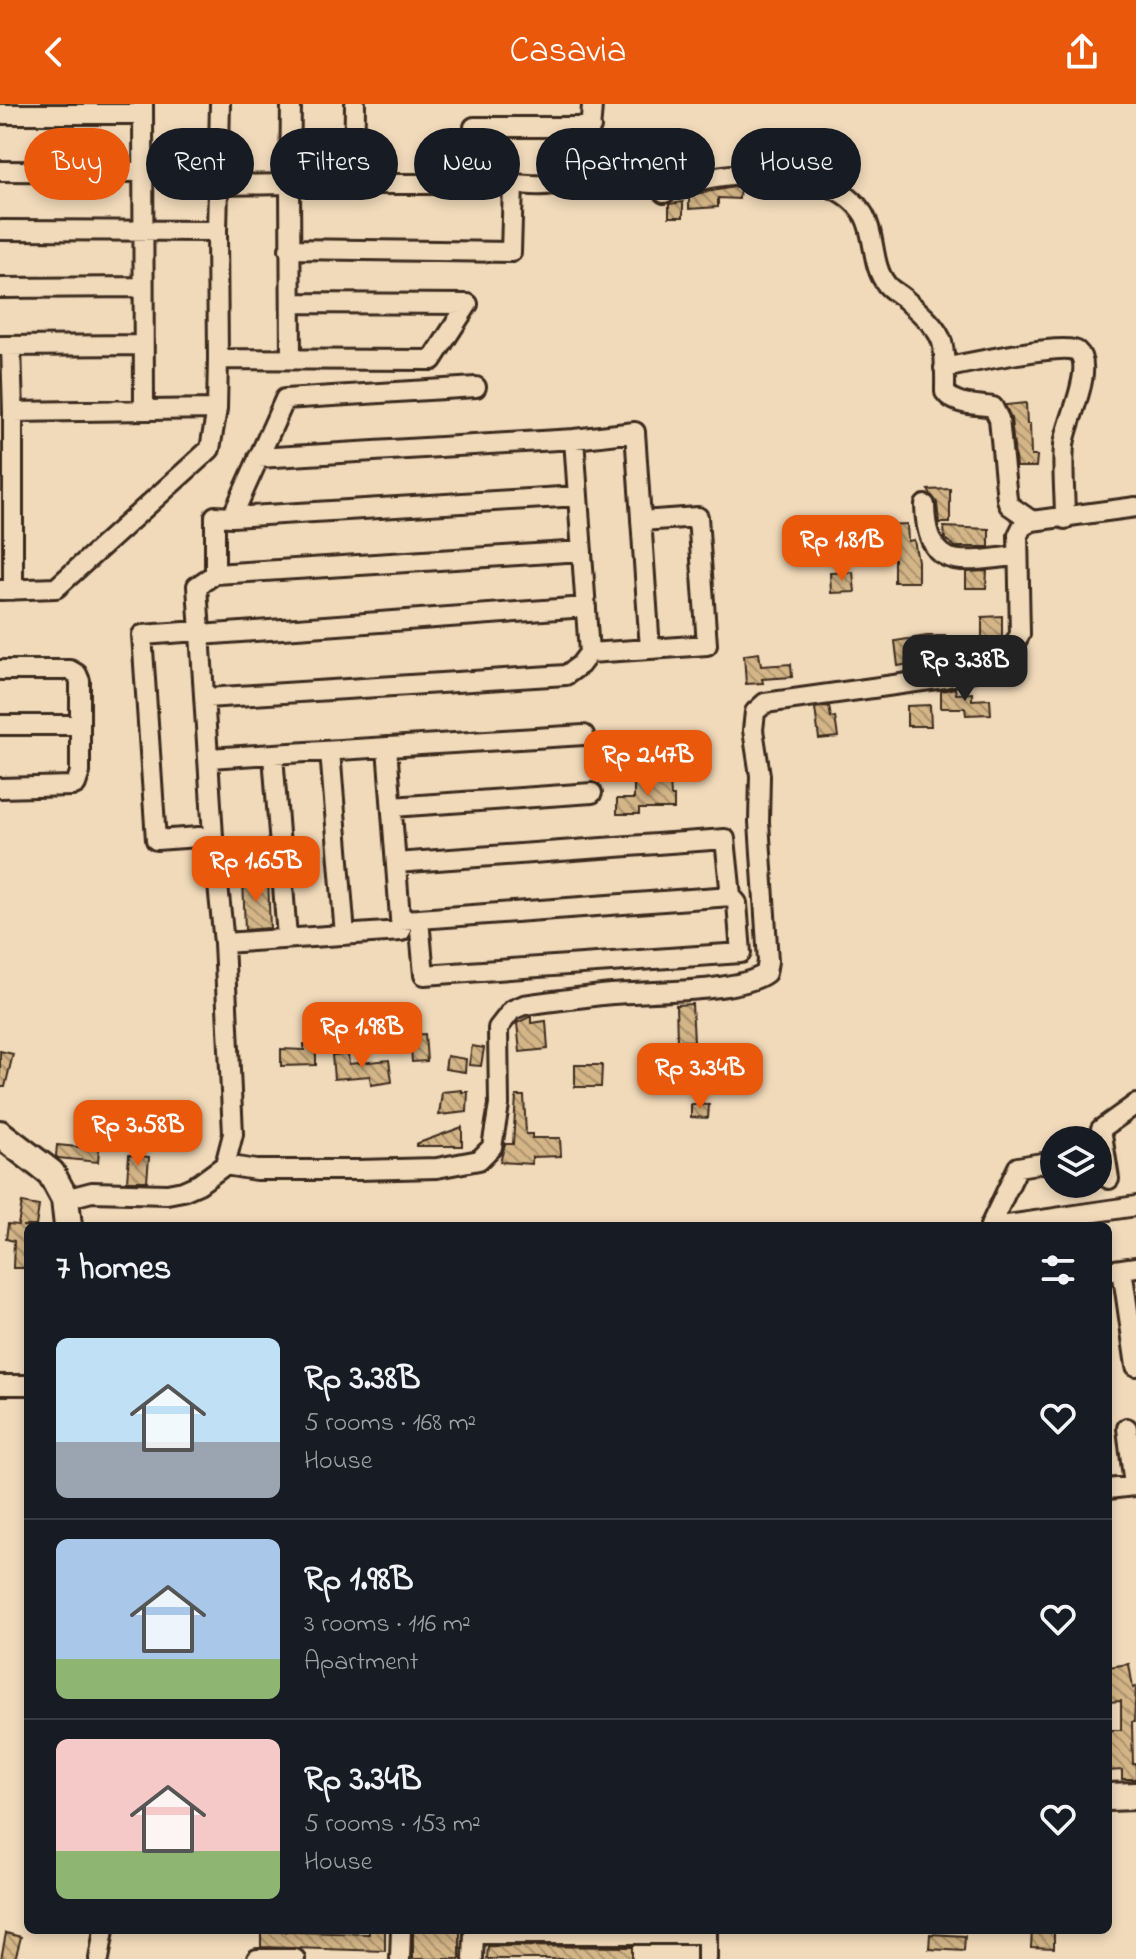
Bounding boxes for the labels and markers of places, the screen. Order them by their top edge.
pin: Rp 1.81B [759,515,925,583]
pin: Rp 3.38B [882,635,1048,703]
pin: Rp 2.47B [565,730,731,798]
pin: Rp 1.65B [173,836,339,904]
pin: Rp 1.98B [279,1002,445,1070]
pin: Rp 3.34B [617,1043,783,1111]
pin: Rp 3.58B [55,1100,221,1168]

